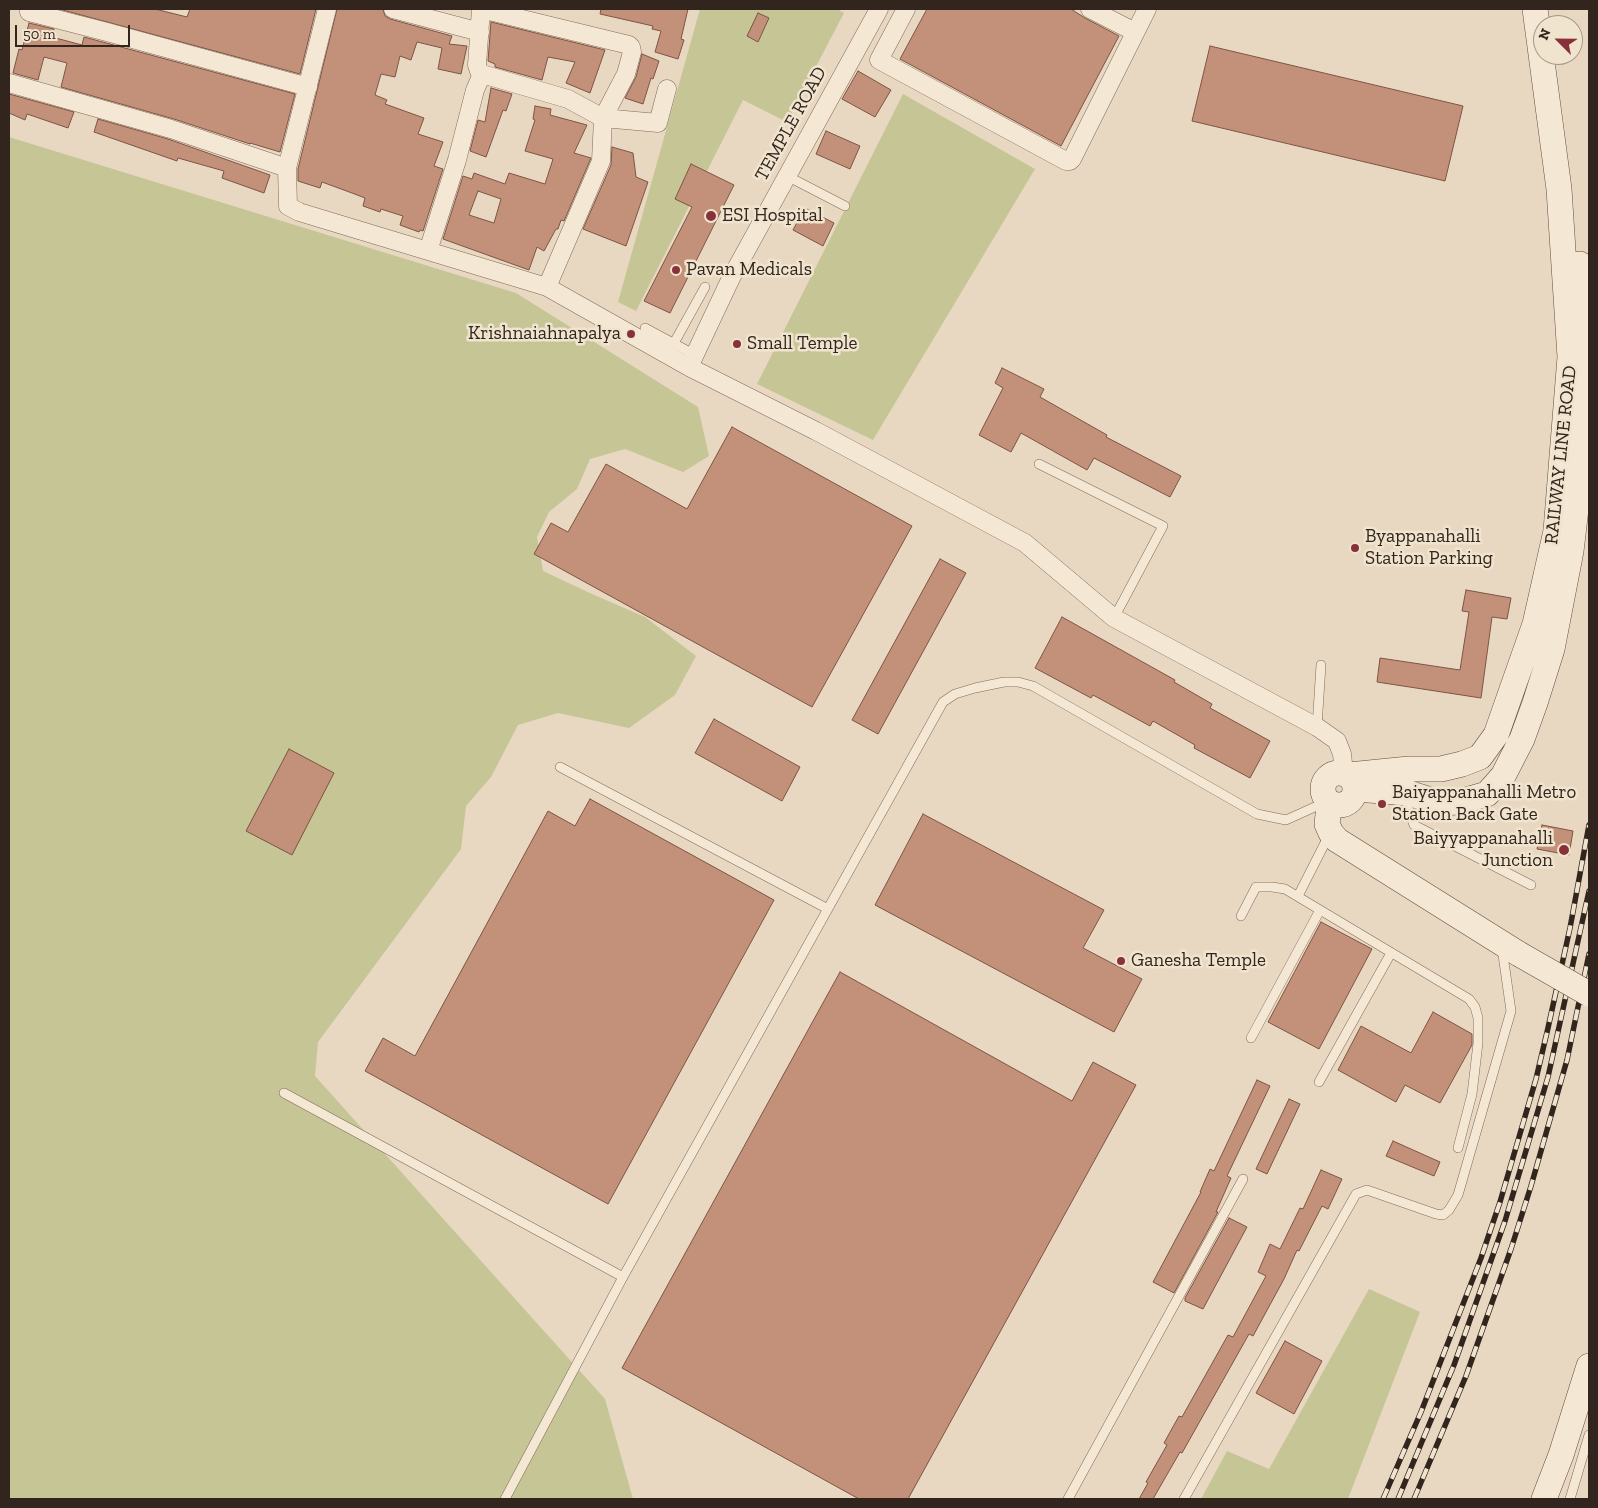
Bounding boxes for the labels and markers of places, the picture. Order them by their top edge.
place label: ESI Hospital [722,205,823,227]
marker: ESI Hospital [704,209,718,223]
place label: Pavan Medicals [686,259,812,281]
marker: Pavan Medicals [670,264,682,276]
place label: Krishnaiahnapalya [468,323,621,345]
marker: Krishnaiahnapalya [625,328,637,340]
place label: Small Temple [747,333,857,355]
marker: Small Temple [731,338,743,350]
place label: Byappanahalli Station Parking [1365,526,1493,570]
marker: Byappanahalli Station Parking [1349,542,1361,554]
place label: Baiyappanahalli Metro Station Back Gate [1392,782,1576,826]
marker: Baiyappanahalli Metro Station Back Gate [1376,798,1388,810]
place label: Baiyyappanahalli Junction [1413,828,1553,872]
marker: Baiyyappanahalli Junction [1557,843,1571,857]
place label: Ganesha Temple [1131,950,1266,972]
marker: Ganesha Temple [1115,955,1127,967]

